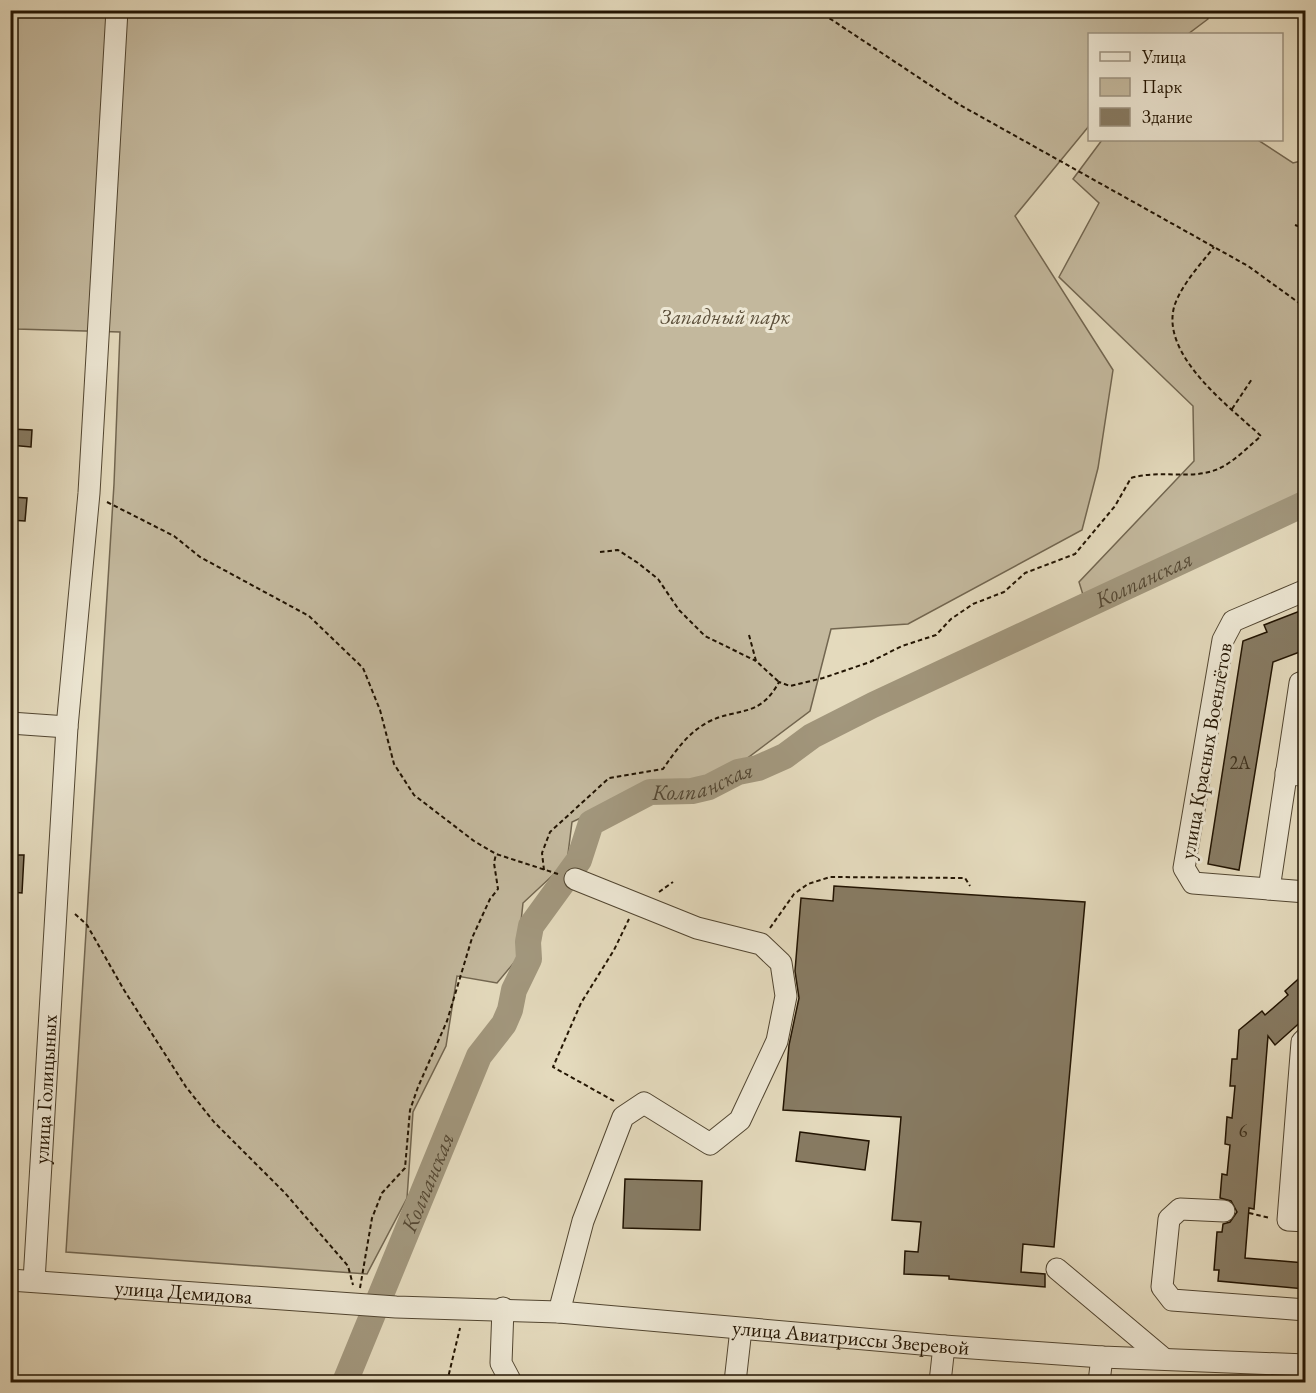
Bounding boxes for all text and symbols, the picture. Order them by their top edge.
legend [1088,33,1283,141]
text: Улица [1141,45,1187,68]
text: Парк [1142,75,1182,98]
text: Здание [1142,105,1192,128]
park label: Западный парк [660,303,791,330]
water label: Колпанская [1089,544,1197,615]
street label: улица Красных Военлётов [1173,641,1238,861]
house number: 2А [1229,751,1251,774]
water label: Колпанская [651,755,755,807]
street label: улица Голицыных [27,1014,63,1165]
house number: 6 [1239,1119,1248,1142]
water label: Колпанская [394,1128,461,1237]
street label: улица Демидова [114,1273,254,1310]
street label: улица Авиатриссы Зверевой [731,1313,970,1361]

